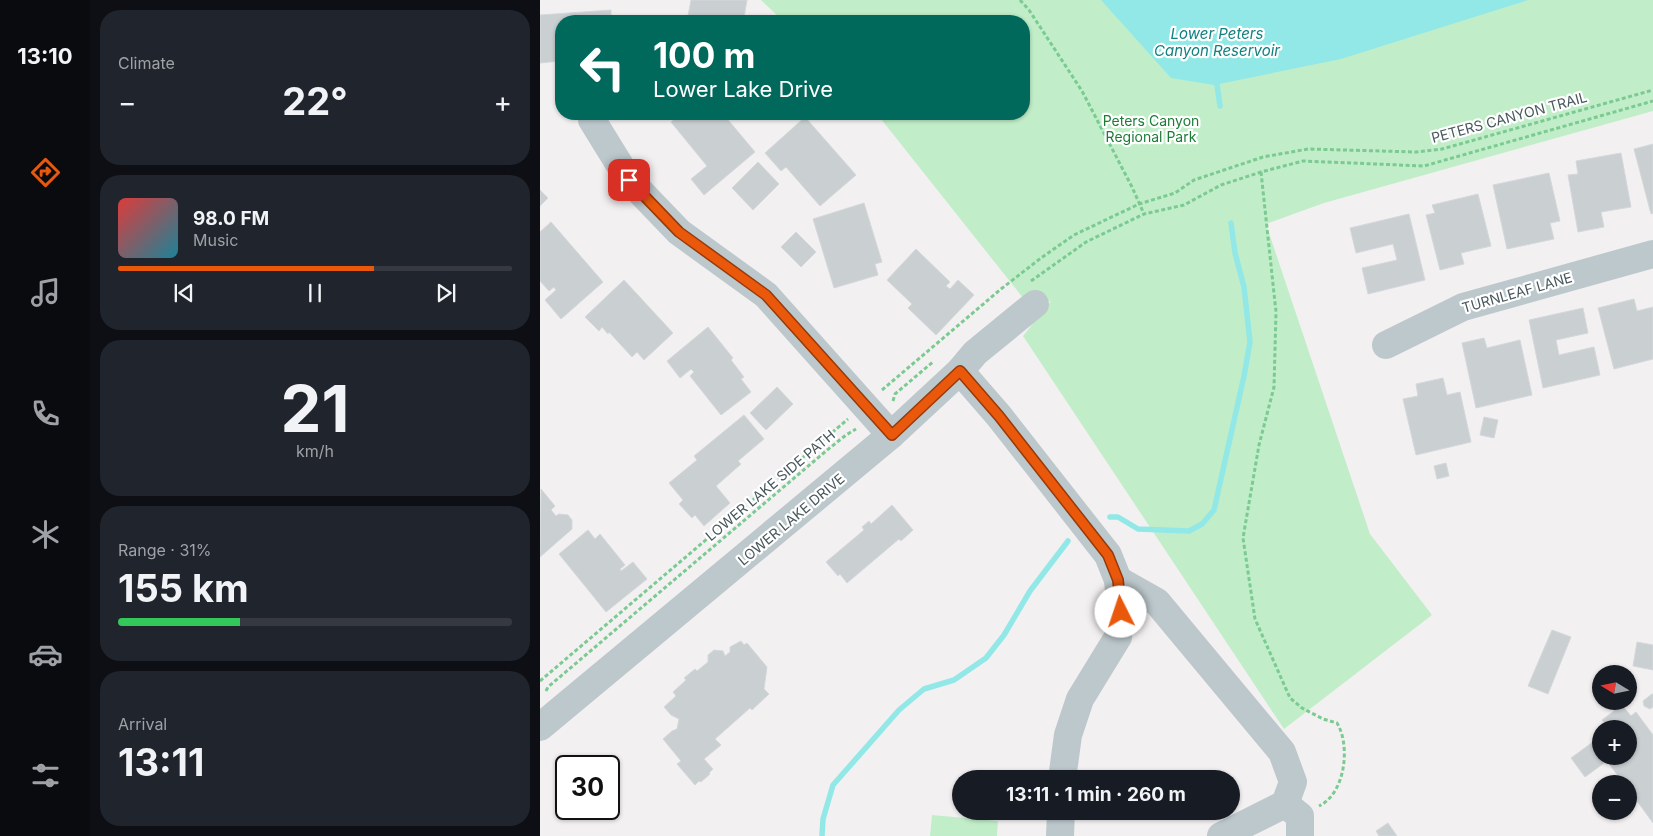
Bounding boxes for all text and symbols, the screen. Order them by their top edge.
water label: Lower Peters Canyon Reservoir [1154,24,1280,60]
text: 100 m [653,34,756,76]
icon: left [570,35,635,100]
text: 13:10 [17,43,73,69]
text: Climate [118,53,175,73]
text: Lower Lake Drive [653,76,833,102]
text: 22° [282,78,348,124]
text: − [118,85,137,119]
text: + [493,85,512,119]
street label: PETERS CANYON TRAIL [1429,88,1589,146]
park label: Peters Canyon Regional Park [1103,112,1199,145]
icon: directions [28,155,63,190]
pin [608,159,650,201]
icon: arrive [615,166,643,194]
text: 98.0 FM [193,207,269,230]
text: Music [193,230,238,250]
street label: TURNLEAF LANE [1460,268,1574,316]
icon: music [28,275,63,310]
icon: previous [170,279,198,307]
icon: pause [301,279,329,307]
icon: next [432,279,460,307]
text: 21 [281,369,349,448]
icon: phone [28,396,63,431]
street label: LOWER LAKE SIDE PATH [702,426,838,544]
text: km/h [296,441,334,461]
street label: LOWER LAKE DRIVE [734,470,848,568]
icon: climate [28,517,63,552]
text: Range · 31% [118,540,212,560]
text: 155 km [118,565,249,611]
position arrow [1094,585,1146,637]
icon: car [28,637,63,672]
north arrow [1592,665,1638,710]
map controls [1592,665,1637,820]
text: Arrival [118,714,167,734]
button: + [1592,720,1637,765]
text: 13:11 [118,739,204,785]
speed limit sign: 30 [555,755,620,820]
icon: filters [28,758,63,793]
button: − [1592,775,1637,820]
text: 13:11 · 1 min · 260 m [1006,783,1186,806]

